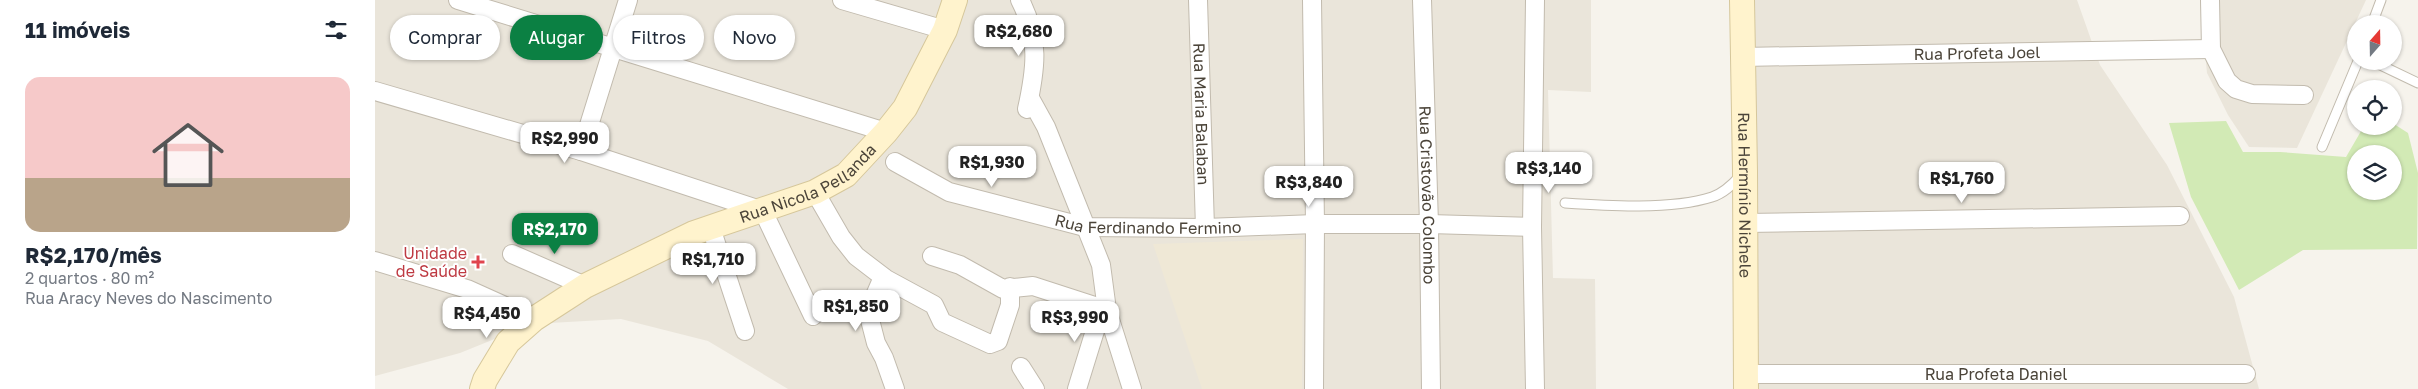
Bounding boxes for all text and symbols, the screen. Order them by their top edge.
chip: Comprar [390,15,500,60]
chip: Alugar [510,15,603,60]
chip: Filtros [613,15,704,60]
chip: Novo [714,15,795,60]
pin: R$2,680 [973,15,1065,57]
north arrow [2347,15,2403,70]
map controls [2347,15,2402,200]
icon: filters [322,16,350,44]
text: 11 imóveis [25,17,130,43]
text: R$2,680 [985,21,1053,41]
street label: Rua Maria Balaban [1189,42,1214,185]
street label: Rua Profeta Joel [1913,42,2040,64]
button: locate [2347,80,2402,135]
street label: Rua Cristovão Colombo [1415,105,1440,284]
icon: home [143,110,233,200]
street label: Rua Hermínio Nichele [1734,112,1755,278]
pin: R$2,990 [519,121,611,164]
text: R$2,990 [531,128,599,148]
street label: Rua Nicola Pellanda [737,139,880,227]
button: layers [2347,145,2402,200]
pin: R$1,930 [946,146,1038,188]
text: R$1,930 [959,152,1025,172]
pin: R$3,140 [1503,152,1595,194]
text: R$3,140 [1516,158,1582,178]
pin: R$1,760 [1916,162,2008,204]
pin: R$3,840 [1263,166,1355,208]
text: R$1,760 [1930,168,1994,188]
text: R$3,840 [1275,172,1343,192]
street label: Rua Ferdinando Fermino [1053,210,1242,238]
pin: R$2,170 [509,212,601,255]
text: R$2,170 [523,219,587,239]
text: R$2,170/mês [25,242,162,268]
pin: R$1,710 [667,242,759,285]
place label: Unidade de Saúde [396,243,467,281]
text: R$1,710 [682,249,744,269]
marker: Unidade de Saúde [471,255,485,269]
text: 2 quartos · 80 m² [25,268,154,288]
text: Rua Aracy Neves do Nascimento [25,288,272,308]
pin: R$1,850 [810,290,902,332]
pin: R$4,450 [441,296,533,339]
text: R$1,850 [823,296,889,316]
pin: R$3,990 [1029,300,1121,343]
text: R$4,450 [453,303,521,323]
text: R$3,990 [1041,307,1109,327]
street label: Rua Profeta Daniel [1925,364,2067,384]

